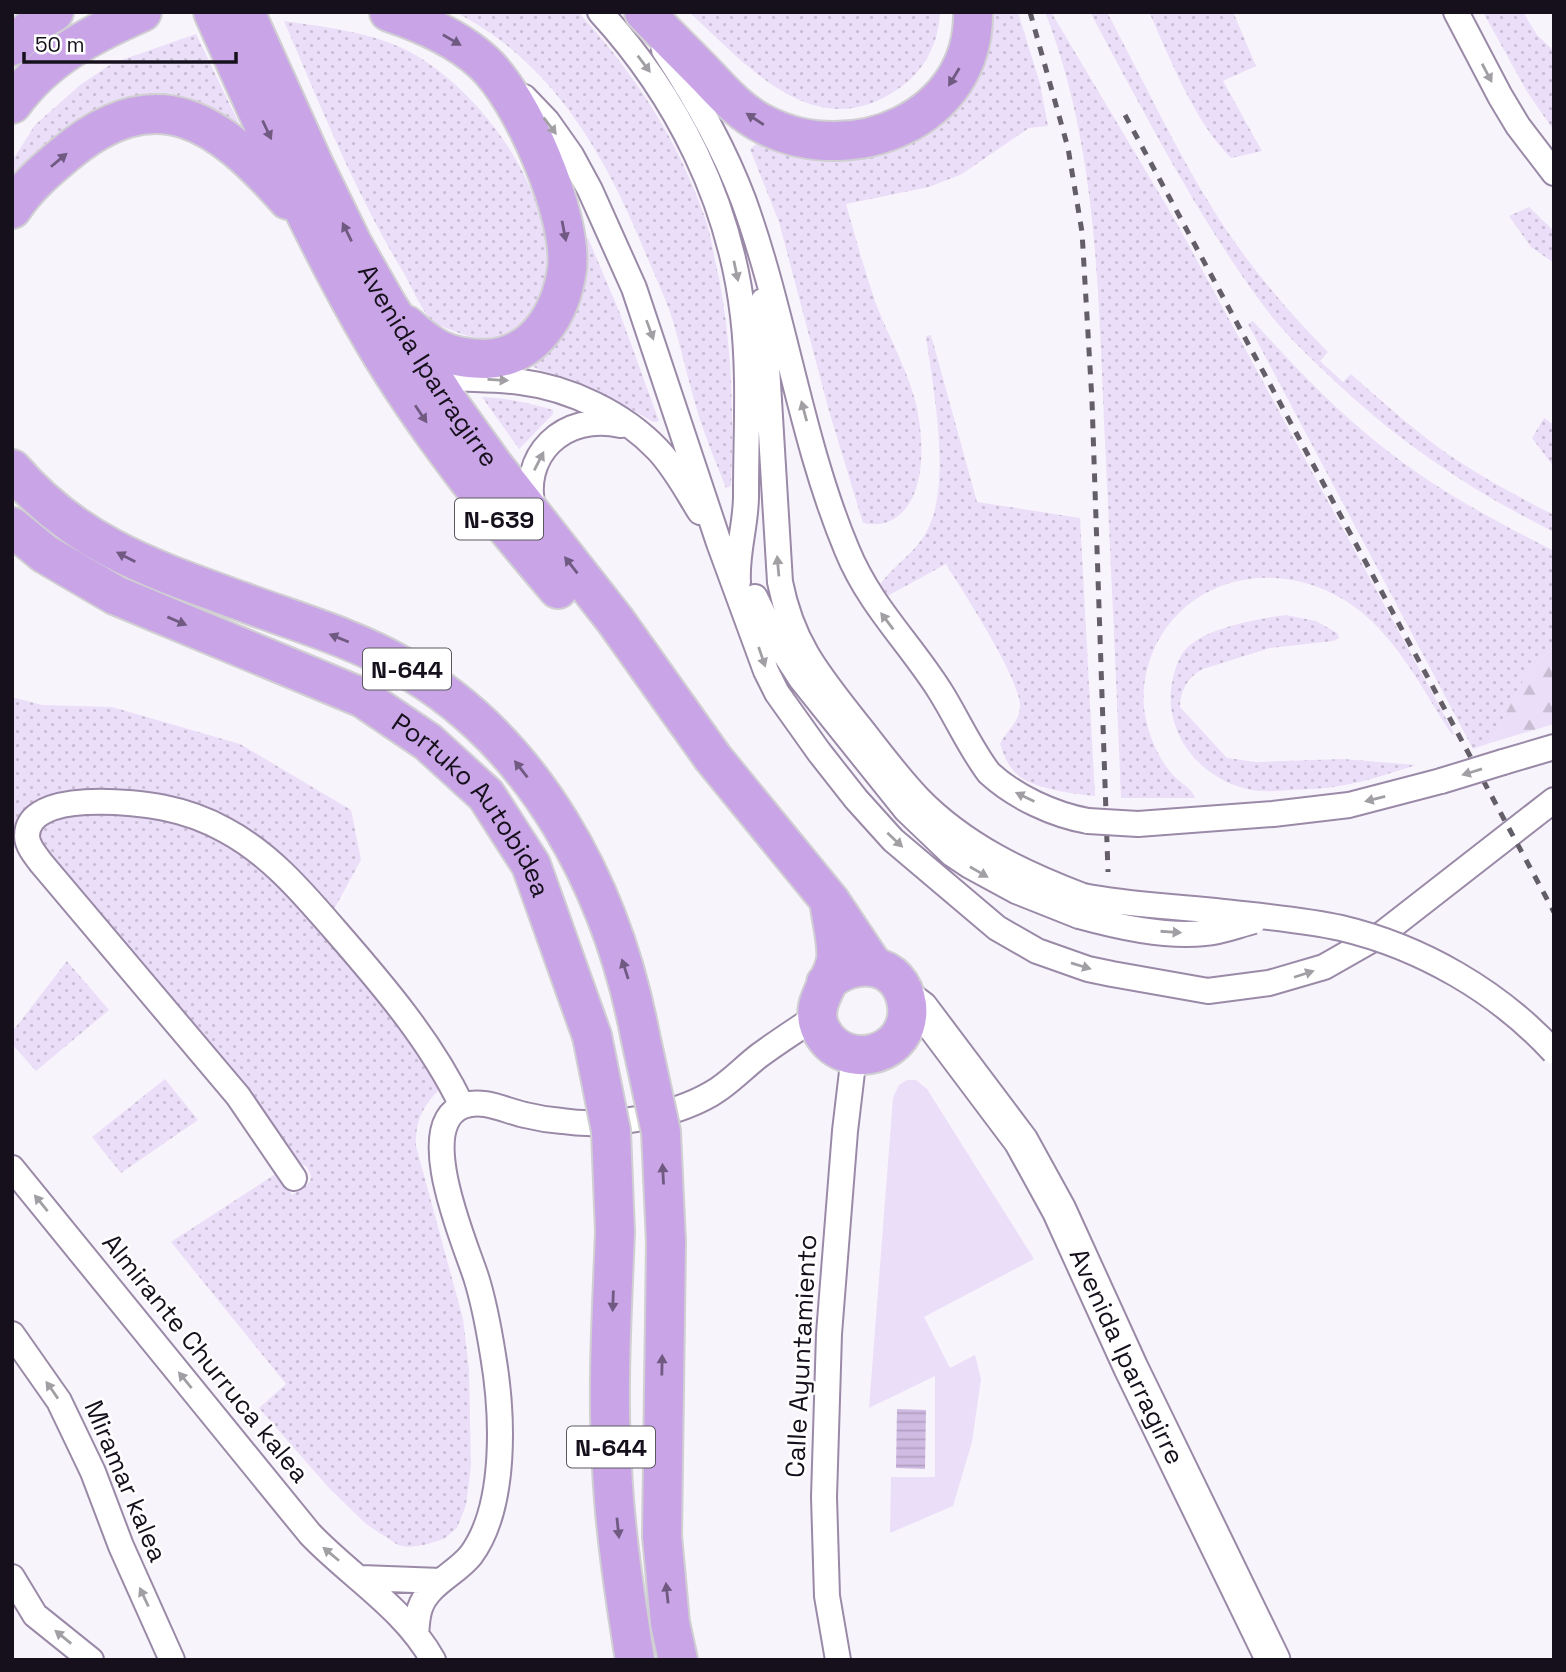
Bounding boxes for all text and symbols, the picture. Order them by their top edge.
scale bar [24,21,236,65]
text: 50 m [35,31,85,58]
one-way arrow [442,34,461,46]
one-way arrow [636,55,651,73]
one-way arrow [1482,63,1493,83]
one-way arrow [948,67,961,86]
one-way arrow [746,112,764,126]
one-way arrow [542,117,557,135]
one-way arrow [261,119,272,140]
one-way arrow [50,153,67,168]
one-way arrow [558,220,569,242]
one-way arrow [341,222,353,242]
street label: Avenida Iparragirre [350,258,506,474]
one-way arrow [731,260,742,282]
one-way arrow [644,319,655,340]
one-way arrow [488,375,510,386]
one-way arrow [798,400,808,421]
one-way arrow [415,404,428,424]
one-way arrow [532,451,544,471]
road number: N-639 [455,498,543,540]
one-way arrow [116,552,136,563]
one-way arrow [772,555,783,577]
one-way arrow [564,556,579,574]
one-way arrow [879,612,894,630]
one-way arrow [166,616,187,627]
one-way arrow [328,632,349,643]
one-way arrow [757,647,768,668]
road number: N-644 [363,648,451,690]
street label: Portuko Autobidea [385,705,558,902]
one-way arrow [513,760,528,778]
one-way arrow [1461,767,1482,777]
one-way arrow [1015,791,1035,803]
one-way arrow [1364,794,1386,805]
one-way arrow [886,832,903,849]
one-way arrow [970,865,989,878]
one-way arrow [1160,927,1182,938]
one-way arrow [619,958,629,979]
one-way arrow [1070,961,1091,972]
one-way arrow [1294,968,1315,979]
one-way arrow [657,1163,668,1185]
one-way arrow [34,1195,49,1212]
street label: Almirante Churruca kalea [95,1226,317,1490]
street label: Calle Ayuntamiento [778,1233,824,1479]
street label: Avenida Iparragirre [1062,1243,1192,1470]
one-way arrow [607,1290,618,1312]
one-way arrow [657,1354,668,1376]
one-way arrow [178,1371,193,1388]
one-way arrow [45,1381,59,1399]
street label: Miramar kalea [77,1395,175,1567]
road number: N-644 [567,1427,655,1468]
one-way arrow [613,1517,624,1539]
one-way arrow [322,1547,339,1562]
one-way arrow [662,1581,673,1603]
one-way arrow [138,1587,149,1608]
one-way arrow [54,1630,72,1645]

